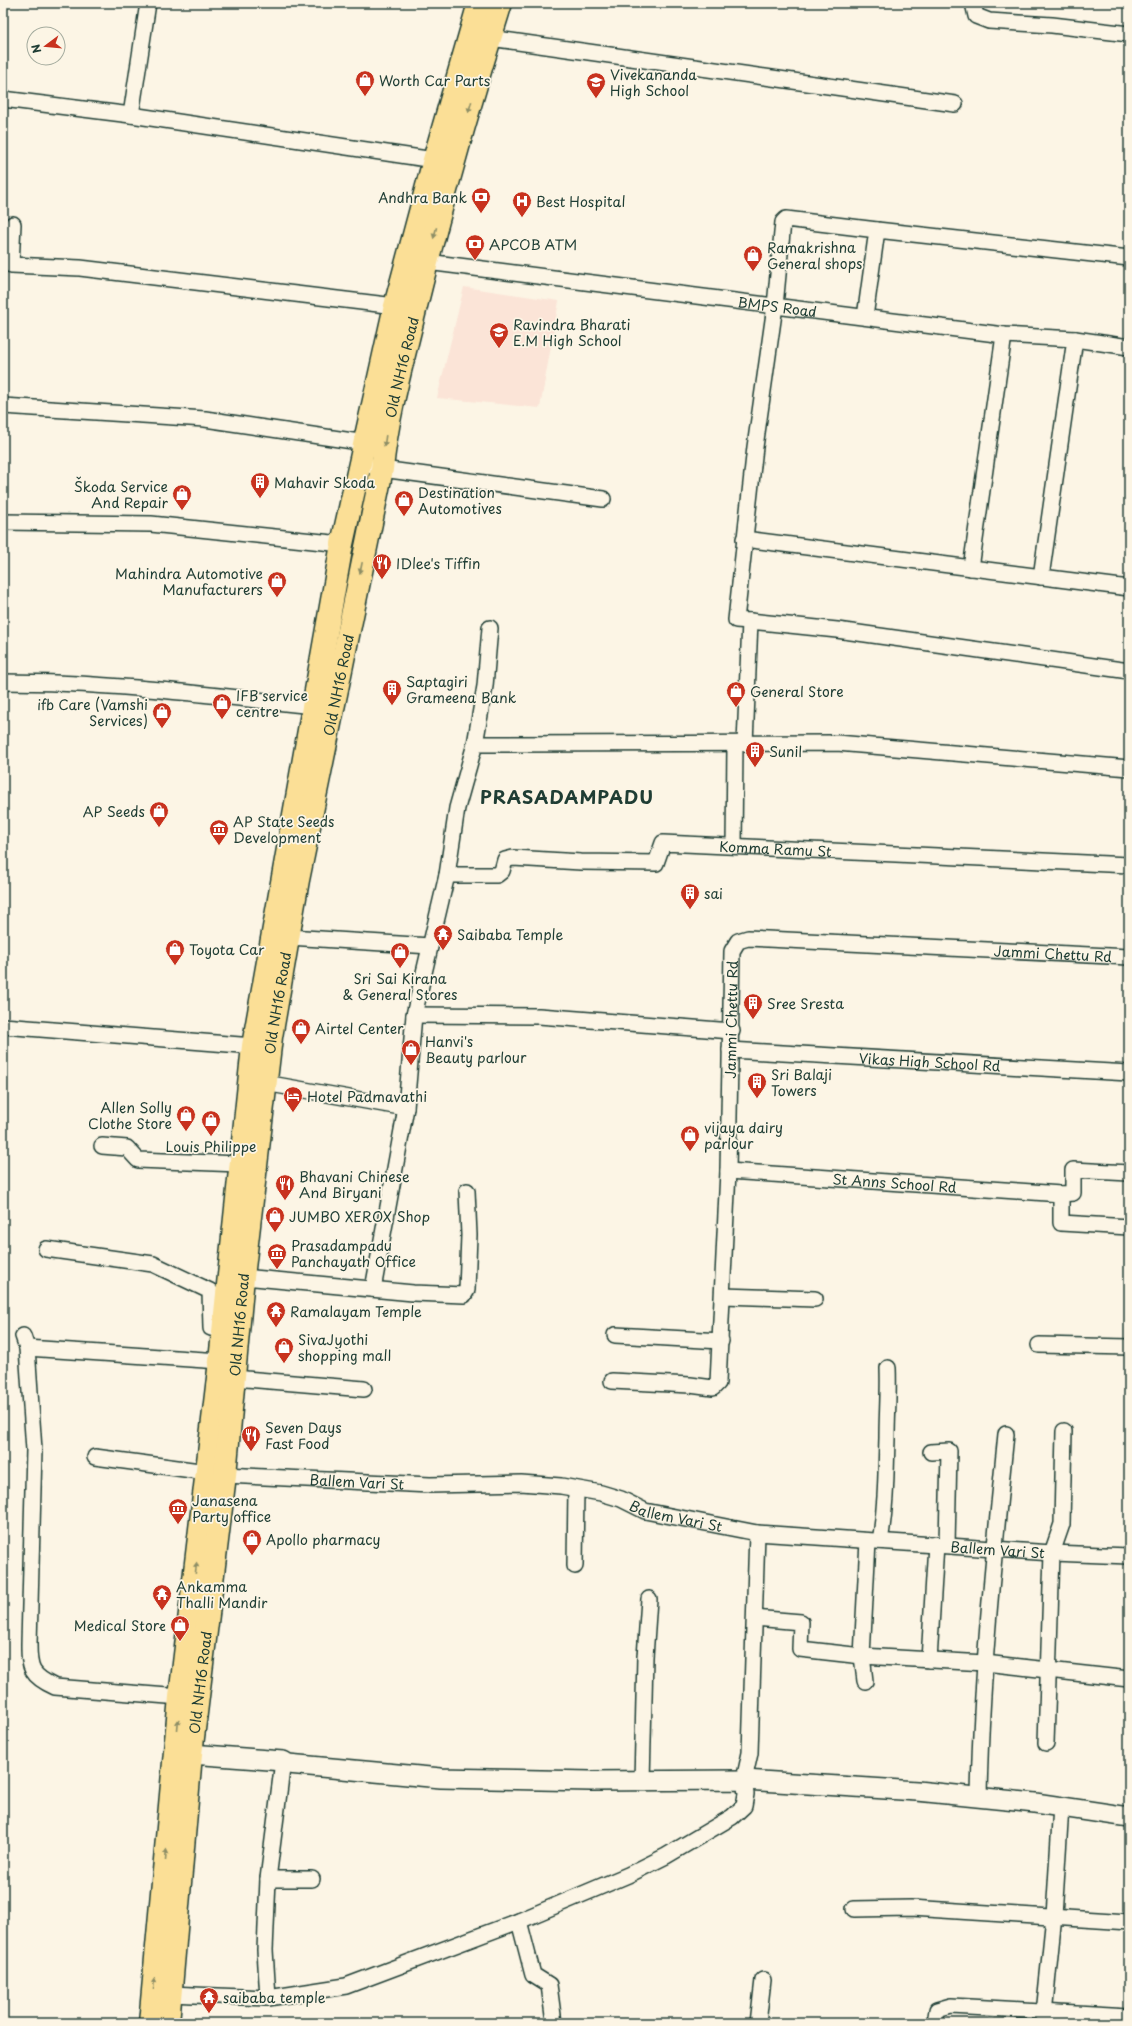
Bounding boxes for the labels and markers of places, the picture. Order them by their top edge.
place label: Vivekananda High School [610,64,697,101]
shop icon: Worth Car Parts [354,69,376,97]
place label: Worth Car Parts [379,70,491,91]
school or university icon: Vivekananda High School [585,71,607,99]
bank icon: Andhra Bank [470,186,492,214]
place label: Andhra Bank [378,187,467,208]
hospital icon: Best Hospital [511,190,533,218]
place label: Best Hospital [536,191,626,212]
bank icon: APCOB ATM [464,233,486,261]
place label: APCOB ATM [489,234,577,255]
place label: Ramakrishna General shops [767,237,862,274]
shop icon: Ramakrishna General shops [742,244,764,272]
place label: Ravindra Bharati E.M High School [513,314,630,351]
school or university icon: Ravindra Bharati E.M High School [488,321,510,349]
building icon: Mahavir Skoda [249,471,271,499]
place label: Mahavir Skoda [274,472,375,493]
place label: Škoda Service And Repair [74,476,169,513]
place label: Destination Automotives [418,482,502,519]
shop icon: Škoda Service And Repair [171,483,193,511]
shop icon: Destination Automotives [393,489,415,517]
restaurant icon: IDlee's Tiffin [371,552,393,580]
place label: IDlee's Tiffin [396,553,480,574]
place label: Mahindra Automotive Manufacturers [115,563,263,600]
shop icon: Mahindra Automotive Manufacturers [266,570,288,598]
place label: Saptagiri Grameena Bank [406,671,517,708]
building icon: Saptagiri Grameena Bank [381,678,403,706]
shop icon: General Store [725,680,747,708]
place label: General Store [750,681,844,702]
place label: IFB service centre [236,685,308,722]
shop icon: IFB service centre [211,692,233,720]
place label: ifb Care (Vamshi Services) [37,694,148,731]
shop icon: ifb Care (Vamshi Services) [151,701,173,729]
building icon: Sunil [744,740,766,768]
place label: Sunil [769,741,802,762]
shop icon: AP Seeds [148,800,170,828]
place label: AP Seeds [83,801,145,822]
place label: AP State Seeds Development [233,811,334,848]
museum icon: AP State Seeds Development [208,818,230,846]
building icon: sai [679,882,701,910]
place label: sai [704,883,723,904]
temple icon: Saibaba Temple [432,923,454,951]
place label: Saibaba Temple [457,924,563,945]
shop icon: Toyota Car [164,938,186,966]
place label: Toyota Car [189,939,265,960]
shop icon: Sri Sai Kirana & General Stores [389,941,411,969]
place label: Sri Sai Kirana & General Stores [343,968,457,1005]
building icon: Sree Sresta [742,992,764,1020]
place label: Sree Sresta [767,993,844,1014]
shop icon: Airtel Center [290,1017,312,1045]
place label: Airtel Center [315,1018,404,1039]
place label: Hanvi's Beauty parlour [425,1031,527,1068]
shop icon: Hanvi's Beauty parlour [400,1038,422,1066]
place label: Sri Balaji Towers [771,1064,832,1101]
building icon: Sri Balaji Towers [746,1071,768,1099]
hotel icon: Hotel Padmavathi [282,1085,304,1113]
place label: Hotel Padmavathi [307,1086,427,1107]
place label: Allen Solly Clothe Store [88,1097,172,1134]
shop icon: Allen Solly Clothe Store [175,1104,197,1132]
shop icon: Louis Philippe [200,1109,222,1137]
place label: vijaya dairy parlour [704,1117,783,1154]
shop icon: vijaya dairy parlour [679,1124,701,1152]
place label: Louis Philippe [166,1136,256,1157]
place label: Bhavani Chinese And Biryani [299,1166,410,1203]
restaurant icon: Bhavani Chinese And Biryani [274,1173,296,1201]
shop icon: JUMBO XEROX Shop [264,1205,286,1233]
place label: JUMBO XEROX Shop [289,1206,430,1227]
place label: Prasadampadu Panchayath Office [291,1235,416,1272]
museum icon: Prasadampadu Panchayath Office [266,1242,288,1270]
temple icon: Ramalayam Temple [265,1300,287,1328]
place label: Ramalayam Temple [290,1301,422,1322]
place label: SivaJyothi shopping mall [298,1329,391,1366]
shop icon: SivaJyothi shopping mall [273,1336,295,1364]
place label: Seven Days Fast Food [265,1417,342,1454]
restaurant icon: Seven Days Fast Food [240,1424,262,1452]
place label: Janasena Party office [192,1490,271,1527]
museum icon: Janasena Party office [167,1497,189,1525]
shop icon: Apollo pharmacy [241,1528,263,1556]
place label: Apollo pharmacy [266,1529,381,1550]
place label: Ankamma Thalli Mandir [176,1576,268,1613]
temple icon: Ankamma Thalli Mandir [151,1583,173,1611]
shop icon: Medical Store [169,1614,191,1642]
place label: Medical Store [74,1615,166,1636]
temple icon: saibaba temple [198,1986,220,2014]
place label: saibaba temple [223,1987,326,2008]

